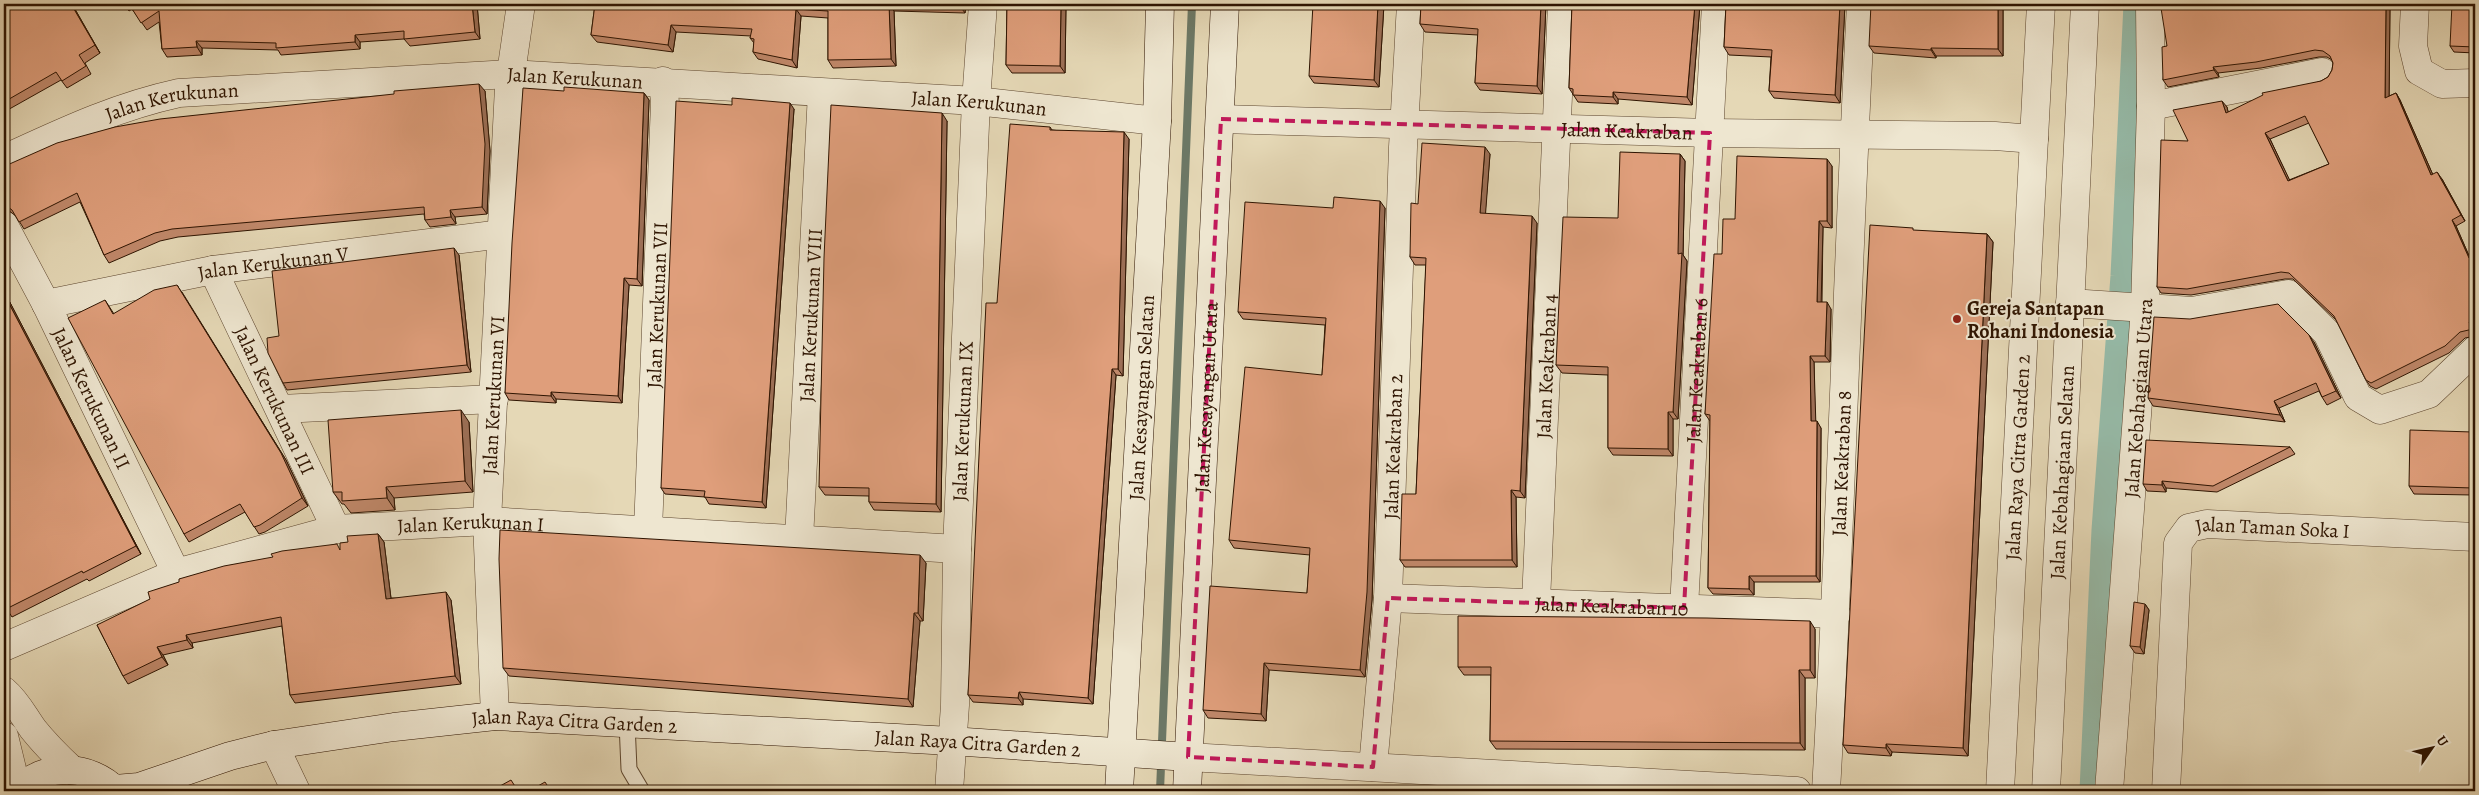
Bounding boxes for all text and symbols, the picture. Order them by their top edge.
street label: Jalan Kerukunan [506,60,644,95]
street label: Jalan Kerukunan [101,76,239,128]
street label: Jalan Kerukunan [911,84,1048,122]
street label: Jalan Keakraban [1561,115,1693,146]
street label: Jalan Kerukunan VII [640,221,674,389]
street label: Jalan Kerukunan VIII [793,228,828,403]
street label: Jalan Kerukunan V [195,240,351,286]
street label: Jalan Keakraban 4 [1530,293,1563,439]
street label: Jalan Kesayangan Selatan [1122,294,1161,501]
place label: Gereja Santapan Rohani Indonesia [1967,295,2115,345]
street label: Jalan Keakraban 6 [1679,297,1714,444]
street label: Jalan Kebahagiaan Utara [2117,297,2159,499]
street label: Jalan Kesayangan Utara [1188,300,1224,494]
marker: Gereja Santapan Rohani Indonesia [1951,313,1963,325]
street label: Jalan Kerukunan VI [476,315,511,476]
street label: Jalan Kerukunan III [228,321,322,479]
street label: Jalan Kerukunan II [46,323,137,473]
street label: Jalan Kerukunan IX [946,340,979,502]
street label: Jalan Raya Citra Garden 2 [1999,353,2036,561]
street label: Jalan Kebahagiaan Selatan [2043,365,2081,580]
street label: Jalan Keakraban 2 [1377,373,1409,520]
street label: Jalan Keakraban 8 [1825,390,1858,537]
street label: Jalan Kerukunan I [396,507,545,539]
street label: Jalan Taman Soka I [2193,510,2351,544]
street label: Jalan Keakraban 10 [1535,590,1689,622]
street label: Jalan Raya Citra Garden 2 [470,702,679,740]
north arrow [2406,722,2456,772]
street label: Jalan Raya Citra Garden 2 [874,723,1082,763]
text: U [2432,732,2453,750]

